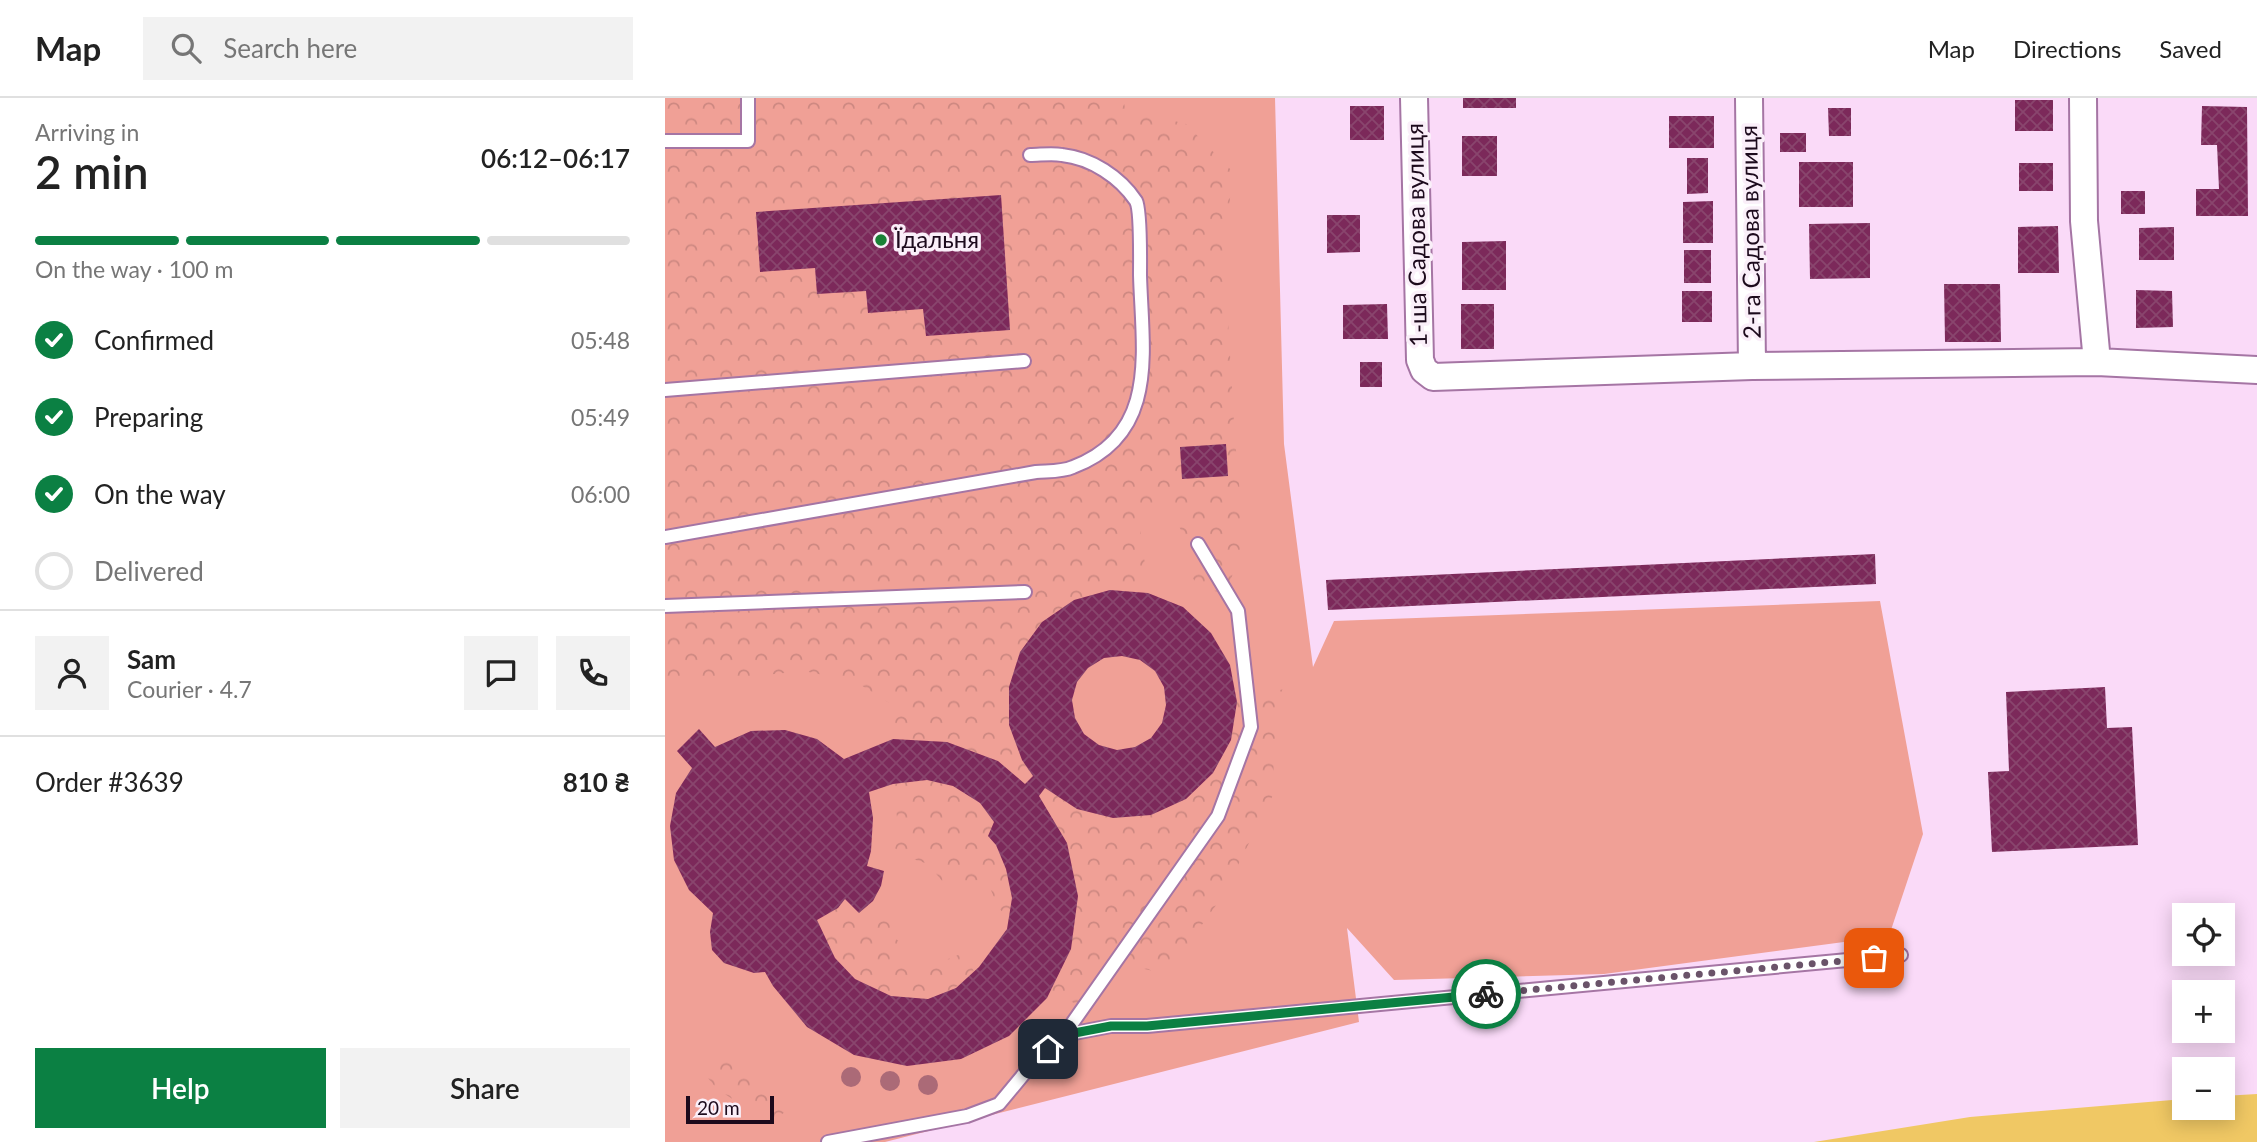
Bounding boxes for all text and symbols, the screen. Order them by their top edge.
search box [143,17,633,80]
text: Map [35,28,101,68]
icon: search [167,29,205,67]
text: Search here [223,32,357,64]
text: Map [1928,34,1975,63]
text: Directions [2013,34,2121,63]
text: Saved [2159,34,2222,63]
text: Arriving in [35,118,139,146]
street label: 1-ша Садова вулиця [1399,123,1432,347]
street label: 2-га Садова вулиця [1733,125,1766,339]
text: 06:12–06:17 [481,142,630,174]
text: 2 min [35,144,149,199]
place label: Їдальня [894,224,979,253]
marker: Їдальня [873,232,889,248]
text: On the way · 100 m [35,255,234,283]
icon: check [35,321,73,359]
text: Confirmed [94,324,214,356]
text: 05:48 [571,326,630,354]
icon: check [35,398,73,436]
text: Preparing [94,401,203,433]
text: 05:49 [571,403,630,431]
icon: check [35,475,73,513]
text: On the way [94,478,226,510]
text: 06:00 [571,480,630,508]
text: Delivered [94,555,204,587]
button: person [35,636,109,710]
button: chat [464,636,538,710]
button: phone [556,636,630,710]
text: Sam [127,643,176,675]
text: Courier · 4.7 [127,675,252,703]
text: Order #3639 [35,766,184,798]
text: 810 ₴ [563,766,630,798]
map controls [2172,903,2235,1120]
button: locate [2172,903,2235,966]
pin [1844,928,1904,988]
icon: bag [1855,939,1893,977]
courier [1451,959,1521,1029]
icon: bike [1467,975,1505,1013]
button: + [2172,980,2235,1043]
pin [1018,1019,1078,1079]
icon: home [1029,1030,1067,1068]
button: Help [35,1048,326,1128]
button: Share [340,1048,630,1128]
button: − [2172,1057,2235,1120]
scale bar [686,1093,773,1125]
text: 20 m [697,1096,740,1119]

